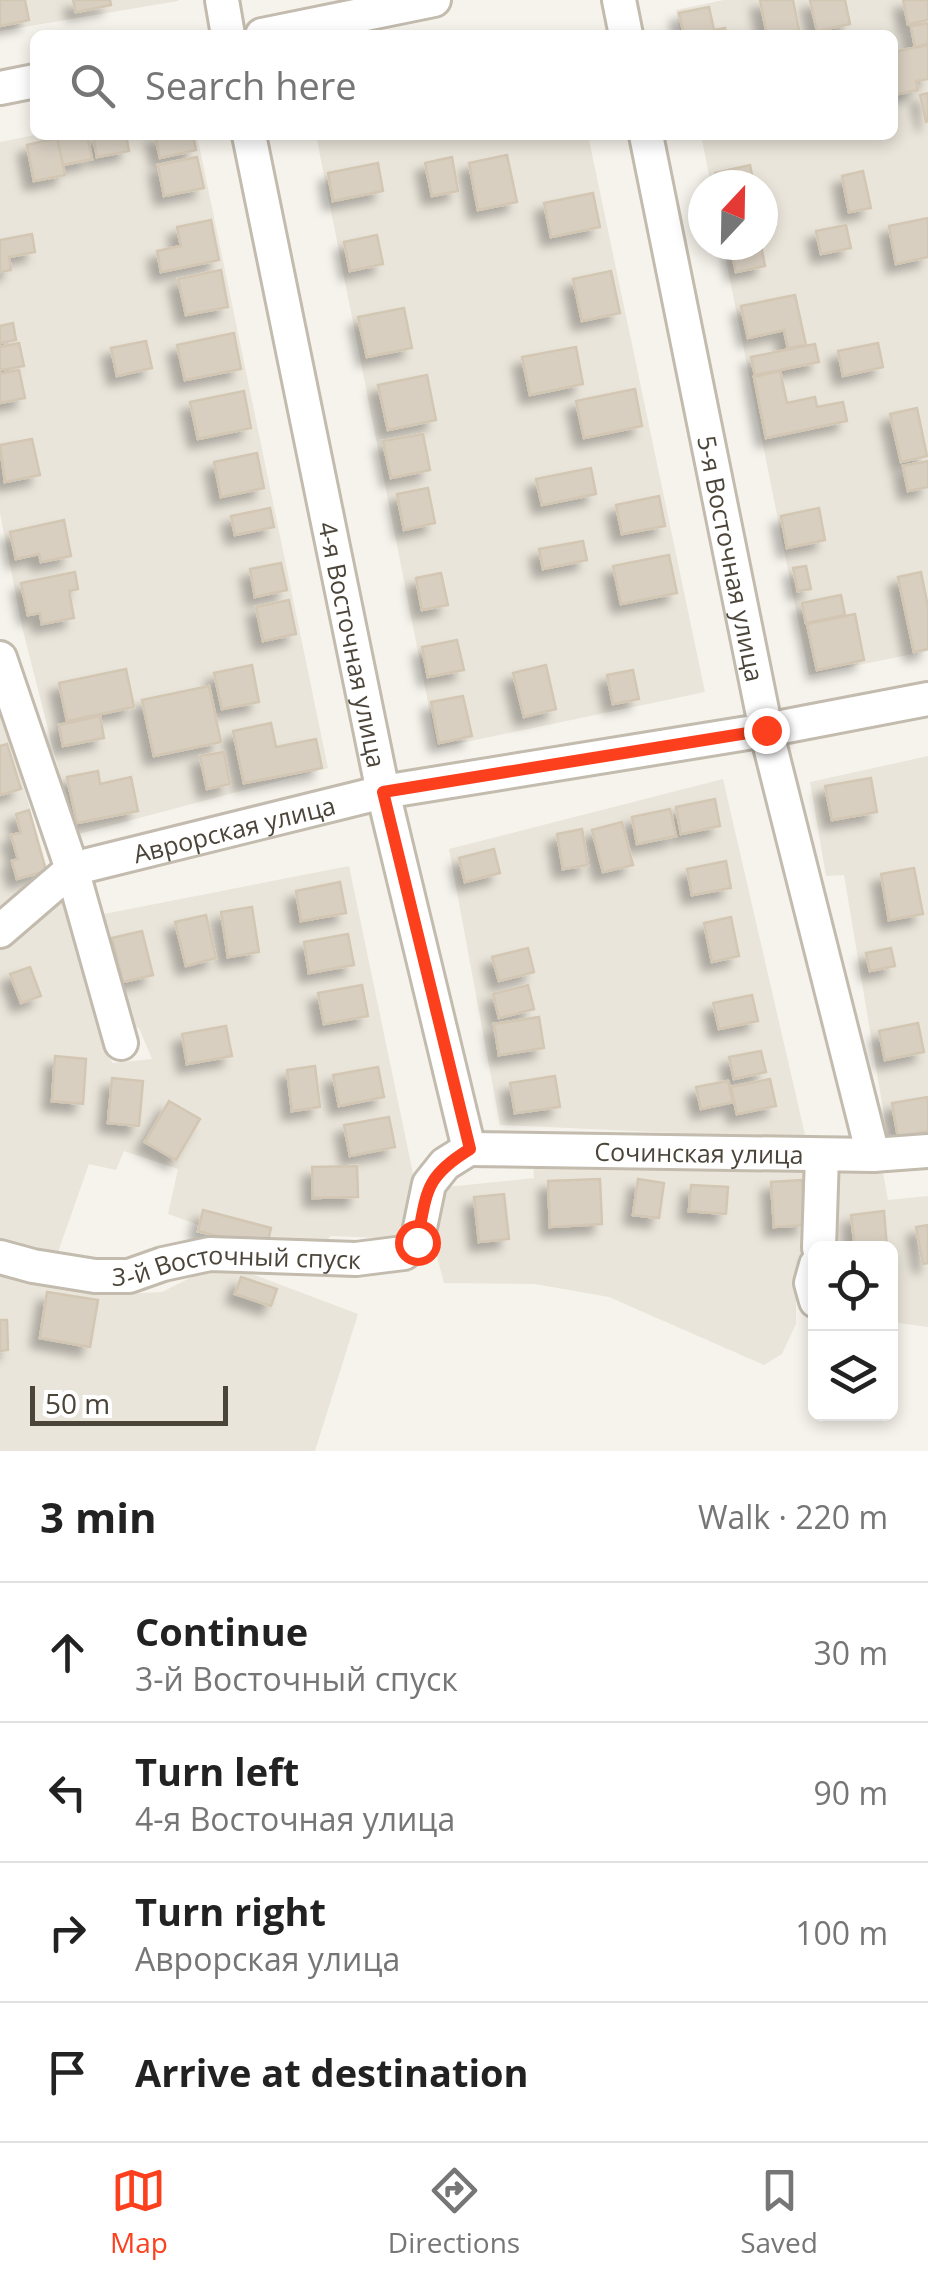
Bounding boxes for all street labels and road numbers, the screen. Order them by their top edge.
street label: 5-я Восточная улица [690,432,773,685]
street label: 4-я Восточная улица [311,518,395,771]
street label: Аврорская улица [129,787,339,870]
street label: Сочинская улица [594,1134,804,1171]
street label: 3-й Восточный спуск [112,1237,362,1293]

